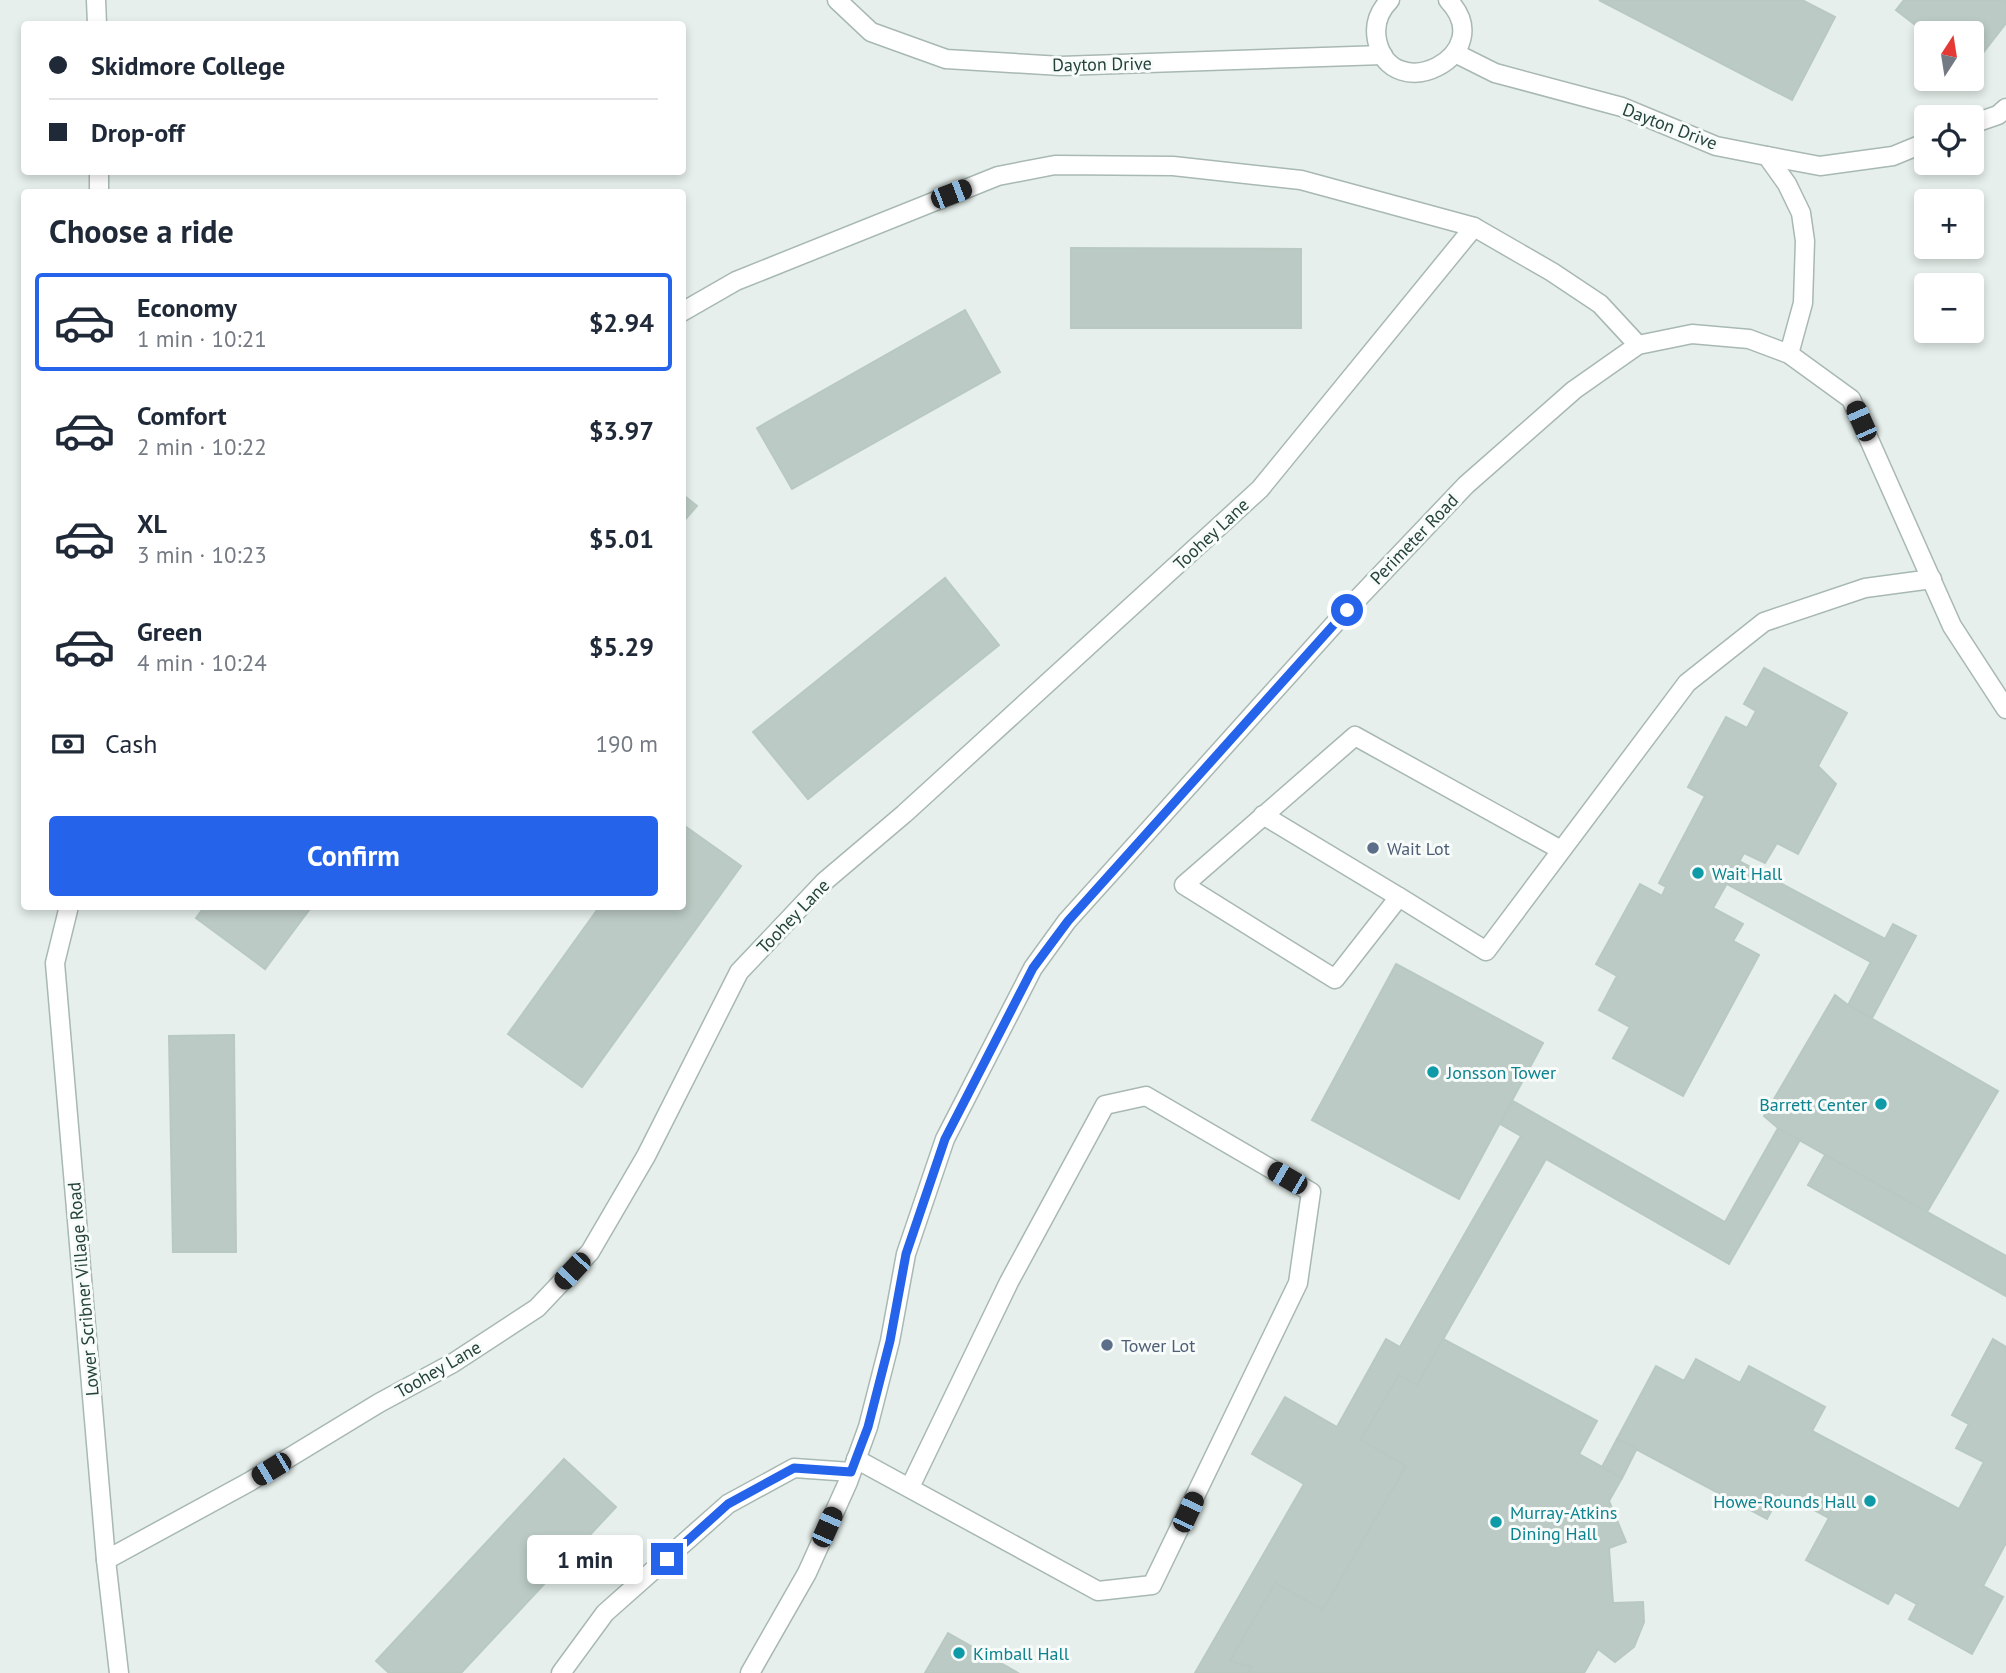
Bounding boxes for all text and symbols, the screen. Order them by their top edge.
north arrow [1914,21,1984,91]
map controls [1914,21,1984,343]
text: Skidmore College [91,49,285,82]
street label: Dayton Drive [1052,52,1152,76]
street label: Dayton Drive [1619,97,1721,155]
button: locate [1914,105,1984,175]
text: Drop-off [91,116,185,149]
car [928,177,975,211]
button: + [1914,189,1984,259]
text: Choose a ride [49,210,234,252]
button: − [1914,273,1984,343]
icon: car [53,291,116,354]
text: Economy [137,291,237,324]
text: $2.94 [589,306,654,339]
text: 1 min · 10:21 [137,324,267,353]
car [1843,398,1880,444]
icon: car [53,399,116,462]
text: Comfort [137,399,227,432]
text: $3.97 [589,414,654,447]
text: 2 min · 10:22 [137,432,267,461]
street label: Perimeter Road [1365,489,1463,589]
street label: Toohey Lane [1168,493,1254,575]
icon: car [53,507,116,570]
text: XL [137,507,167,540]
text: $5.01 [589,522,654,555]
text: 3 min · 10:23 [137,540,267,569]
route start [1331,594,1363,626]
icon: car [53,615,116,678]
text: Green [137,615,202,648]
text: $5.29 [589,630,654,663]
text: 4 min · 10:24 [137,648,267,677]
icon: cash [49,725,87,763]
text: Cash [105,727,157,760]
text: 190 m [596,729,658,758]
button: Confirm [49,816,658,896]
place label: Wait Lot [1387,837,1450,860]
marker: Wait Lot [1365,840,1381,856]
place label: Wait Hall [1712,862,1783,885]
marker: Wait Hall [1690,865,1706,881]
street label: Toohey Lane [752,874,834,958]
place label: Jonsson Tower [1446,1061,1556,1084]
marker: Jonsson Tower [1425,1064,1441,1080]
place label: Barrett Center [1759,1093,1867,1116]
marker: Barrett Center [1873,1096,1889,1112]
car [1264,1158,1311,1198]
street label: Lower Scribner Village Road [62,1181,104,1397]
car [550,1248,595,1294]
place label: Tower Lot [1121,1334,1195,1357]
street label: Toohey Lane [391,1335,485,1403]
marker: Tower Lot [1099,1337,1115,1353]
car [248,1449,295,1489]
car [1170,1489,1207,1535]
place label: Howe-Rounds Hall [1713,1490,1857,1513]
marker: Howe-Rounds Hall [1862,1493,1878,1509]
place label: Murray-Atkins Dining Hall [1510,1501,1617,1545]
car [809,1504,846,1550]
marker: Murray-Atkins Dining Hall [1488,1514,1504,1530]
callout: 1 min [527,1534,642,1584]
route end [651,1543,683,1575]
text: 1 min [557,1545,613,1574]
place label: Kimball Hall [973,1642,1070,1665]
marker: Kimball Hall [951,1645,967,1661]

